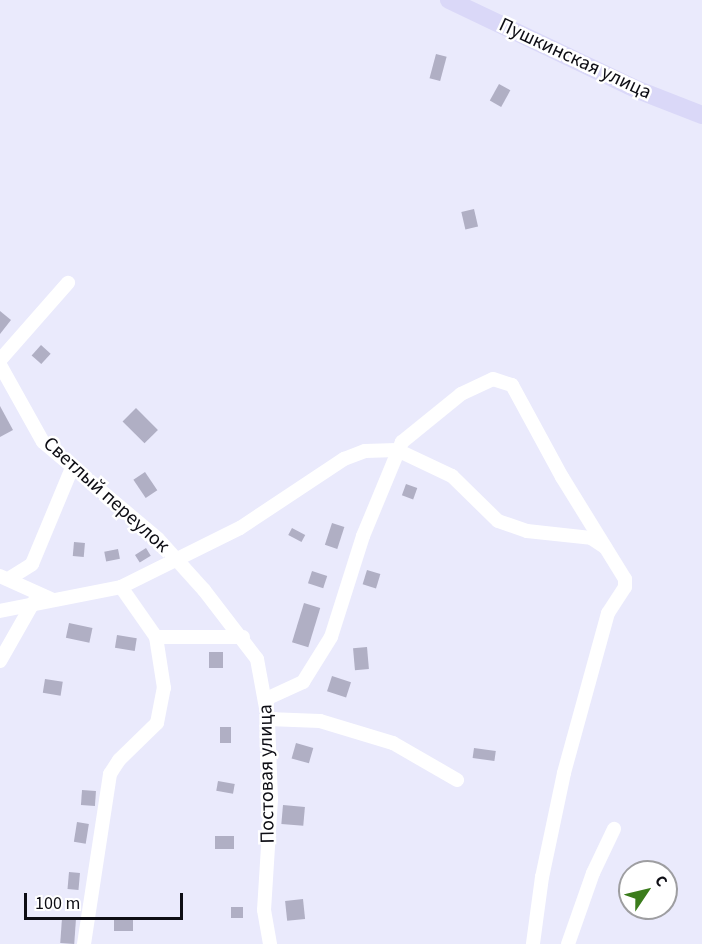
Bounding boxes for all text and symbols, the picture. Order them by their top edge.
street label: Пушкинская улица [495,13,655,105]
street label: Светлый переулок [38,432,174,558]
street label: Постовая улица [254,704,280,844]
north arrow [618,860,678,920]
text: С [649,871,673,891]
scale bar [27,881,186,919]
text: 100 m [35,891,80,916]

